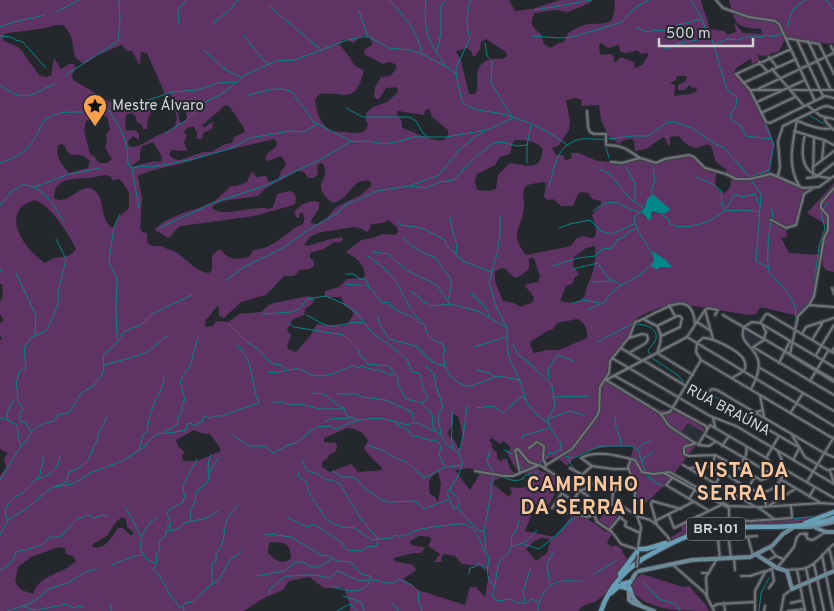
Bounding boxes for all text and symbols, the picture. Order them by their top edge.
scale bar [659,15,753,47]
text: 500 m [666,25,711,44]
place icon: Mestre Álvaro [82,93,108,127]
place label: Mestre Álvaro [112,96,204,116]
street label: RUA BRAÚNA [683,379,774,441]
district label: VISTA DA SERRA II [694,459,790,508]
district label: CAMPINHO DA SERRA II [520,473,646,522]
road number: BR-101 [687,518,745,540]

